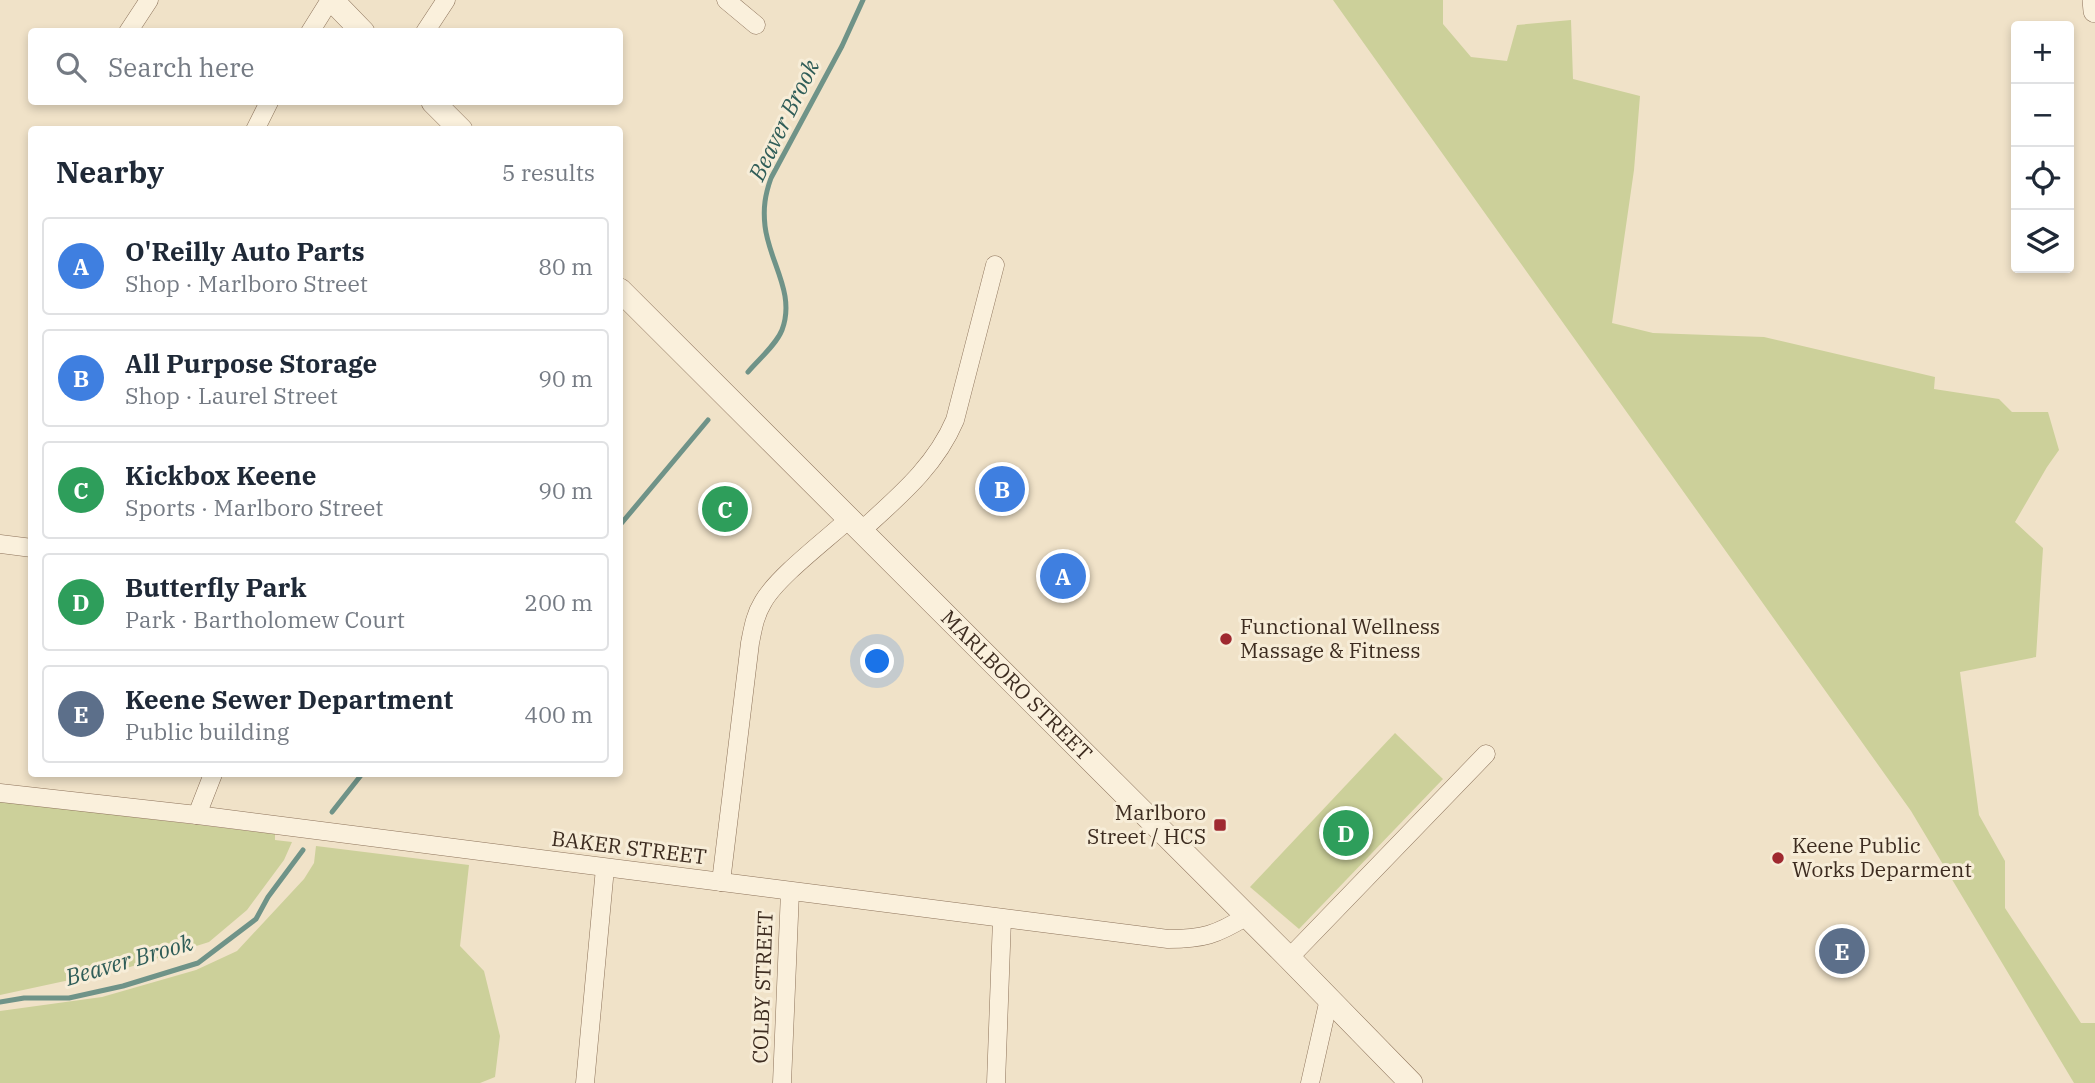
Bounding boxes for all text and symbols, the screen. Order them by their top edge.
map controls [2011,21,2074,273]
button: + [2011,21,2074,84]
search box [28,28,623,105]
icon: search [52,48,90,86]
text: Search here [108,50,254,84]
water label: Beaver Brook [740,53,826,186]
button: − [2011,84,2074,147]
button: locate [2011,147,2074,210]
text: Nearby [56,152,164,191]
text: 5 results [502,157,595,187]
button: layers [2011,210,2074,273]
text: O'Reilly Auto Parts [125,234,365,268]
text: A [73,251,89,281]
text: 80 m [538,251,593,281]
text: Shop · Marlboro Street [125,268,368,298]
text: All Purpose Storage [125,346,377,380]
text: B [73,363,89,393]
text: 90 m [538,363,593,393]
text: Shop · Laurel Street [125,380,338,410]
text: Kickbox Keene [125,458,317,492]
pin: B [979,463,1025,515]
text: C [73,475,89,505]
text: 90 m [538,475,593,505]
pin: C [702,483,748,535]
text: Sports · Marlboro Street [125,492,383,522]
pin: A [1040,550,1086,602]
text: Butterfly Park [125,570,307,604]
text: D [72,587,90,617]
text: 200 m [524,587,593,617]
street label: MARLBORO STREET [935,603,1099,767]
text: Park · Bartholomew Court [125,604,405,634]
place label: Functional Wellness Massage & Fitness [1240,612,1440,664]
marker: Functional Wellness Massage & Fitness [1218,631,1234,647]
your location [860,644,894,678]
text: Keene Sewer Department [125,682,453,716]
text: E [73,699,89,729]
text: 400 m [524,699,593,729]
text: Public building [125,716,289,746]
place label: Marlboro Street / HCS [1087,798,1206,850]
pin: D [1323,807,1369,859]
marker: Marlboro Street / HCS [1212,817,1228,833]
street label: BAKER STREET [550,824,708,870]
place label: Keene Public Works Deparment [1792,831,1972,883]
marker: Keene Public Works Deparment [1770,850,1786,866]
street label: COLBY STREET [745,910,779,1064]
pin: E [1819,925,1865,977]
water label: Beaver Brook [61,926,197,992]

